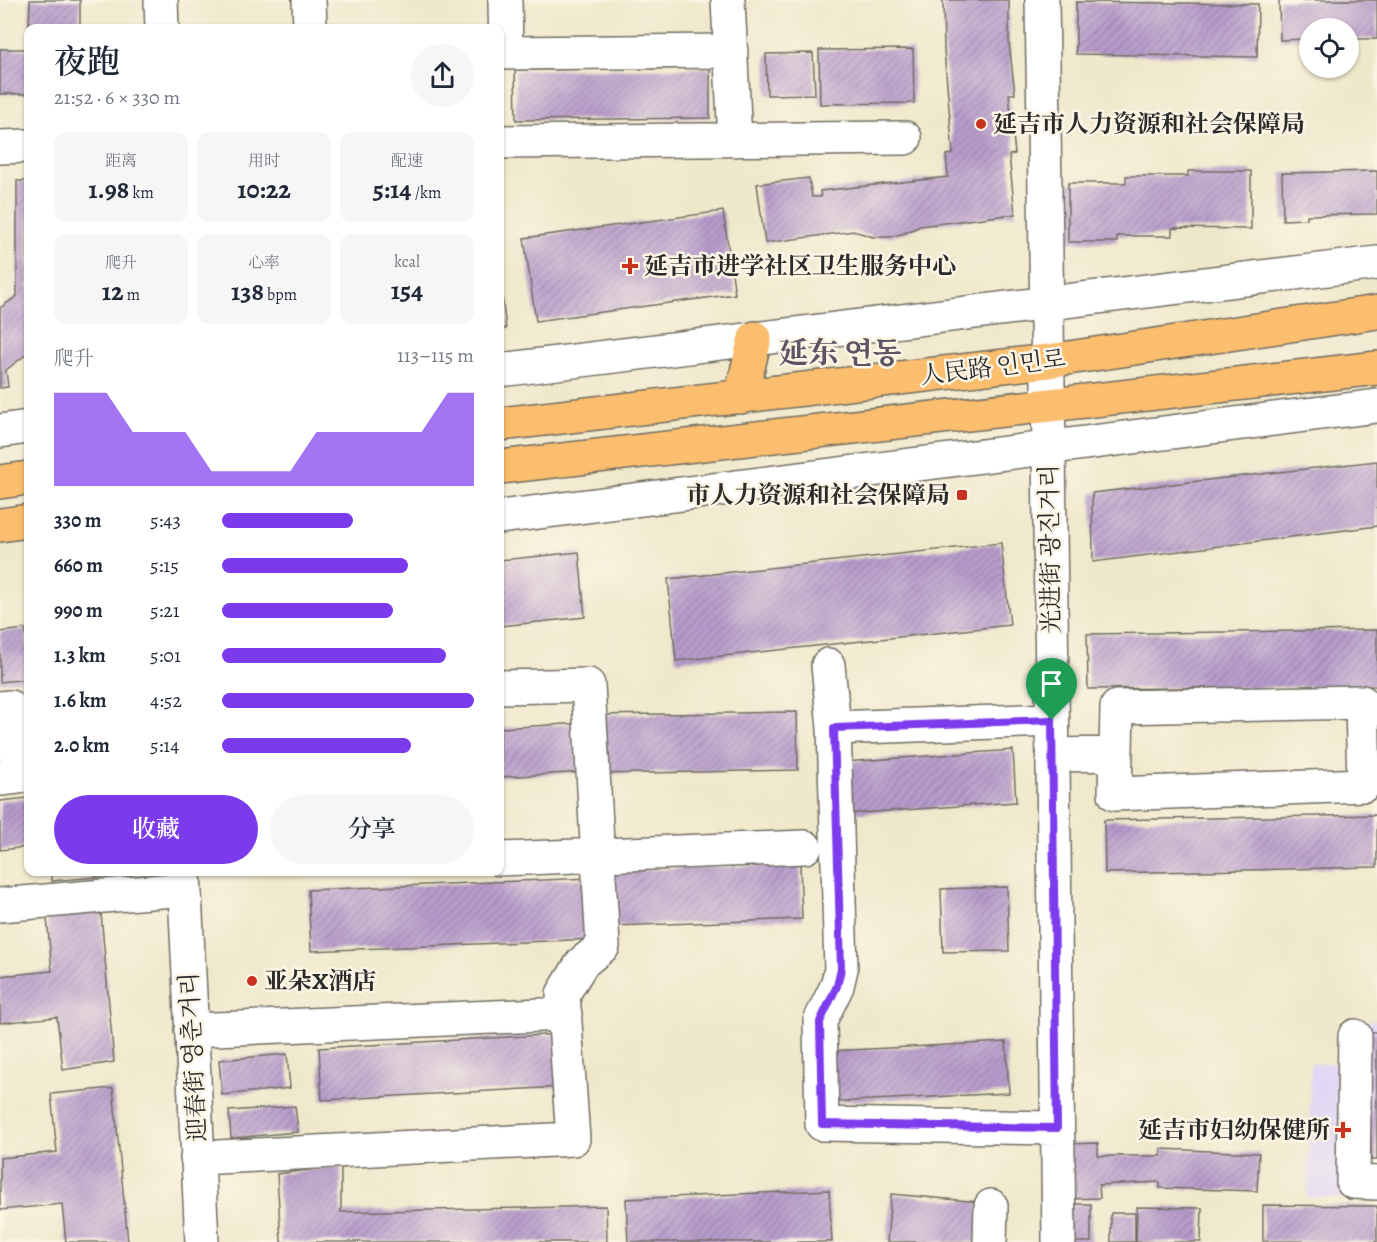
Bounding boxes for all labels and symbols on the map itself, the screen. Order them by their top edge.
place label: 延吉市人力资源和社会保障局 [993,108,1305,140]
marker: 延吉市人力资源和社会保障局 [974,117,988,131]
place label: 延吉市进学社区卫生服务中心 [644,250,956,282]
marker: 延吉市进学社区卫生服务中心 [621,257,639,275]
district label: 延东 연동 [778,333,902,373]
street label: 人民路 인민로 [918,342,1068,392]
street label: 光进街 광진거리 [1033,464,1067,634]
place label: 市人力资源和社会保障局 [686,479,950,511]
marker: 市人力资源和社会保障局 [955,488,969,502]
pin [1026,658,1077,720]
place label: 亚朵X酒店 [264,965,376,997]
street label: 迎春街 영춘거리 [173,972,213,1142]
marker: 亚朵X酒店 [245,974,259,988]
place label: 延吉市妇幼保健所 [1138,1114,1330,1146]
marker: 延吉市妇幼保健所 [1334,1121,1352,1139]

